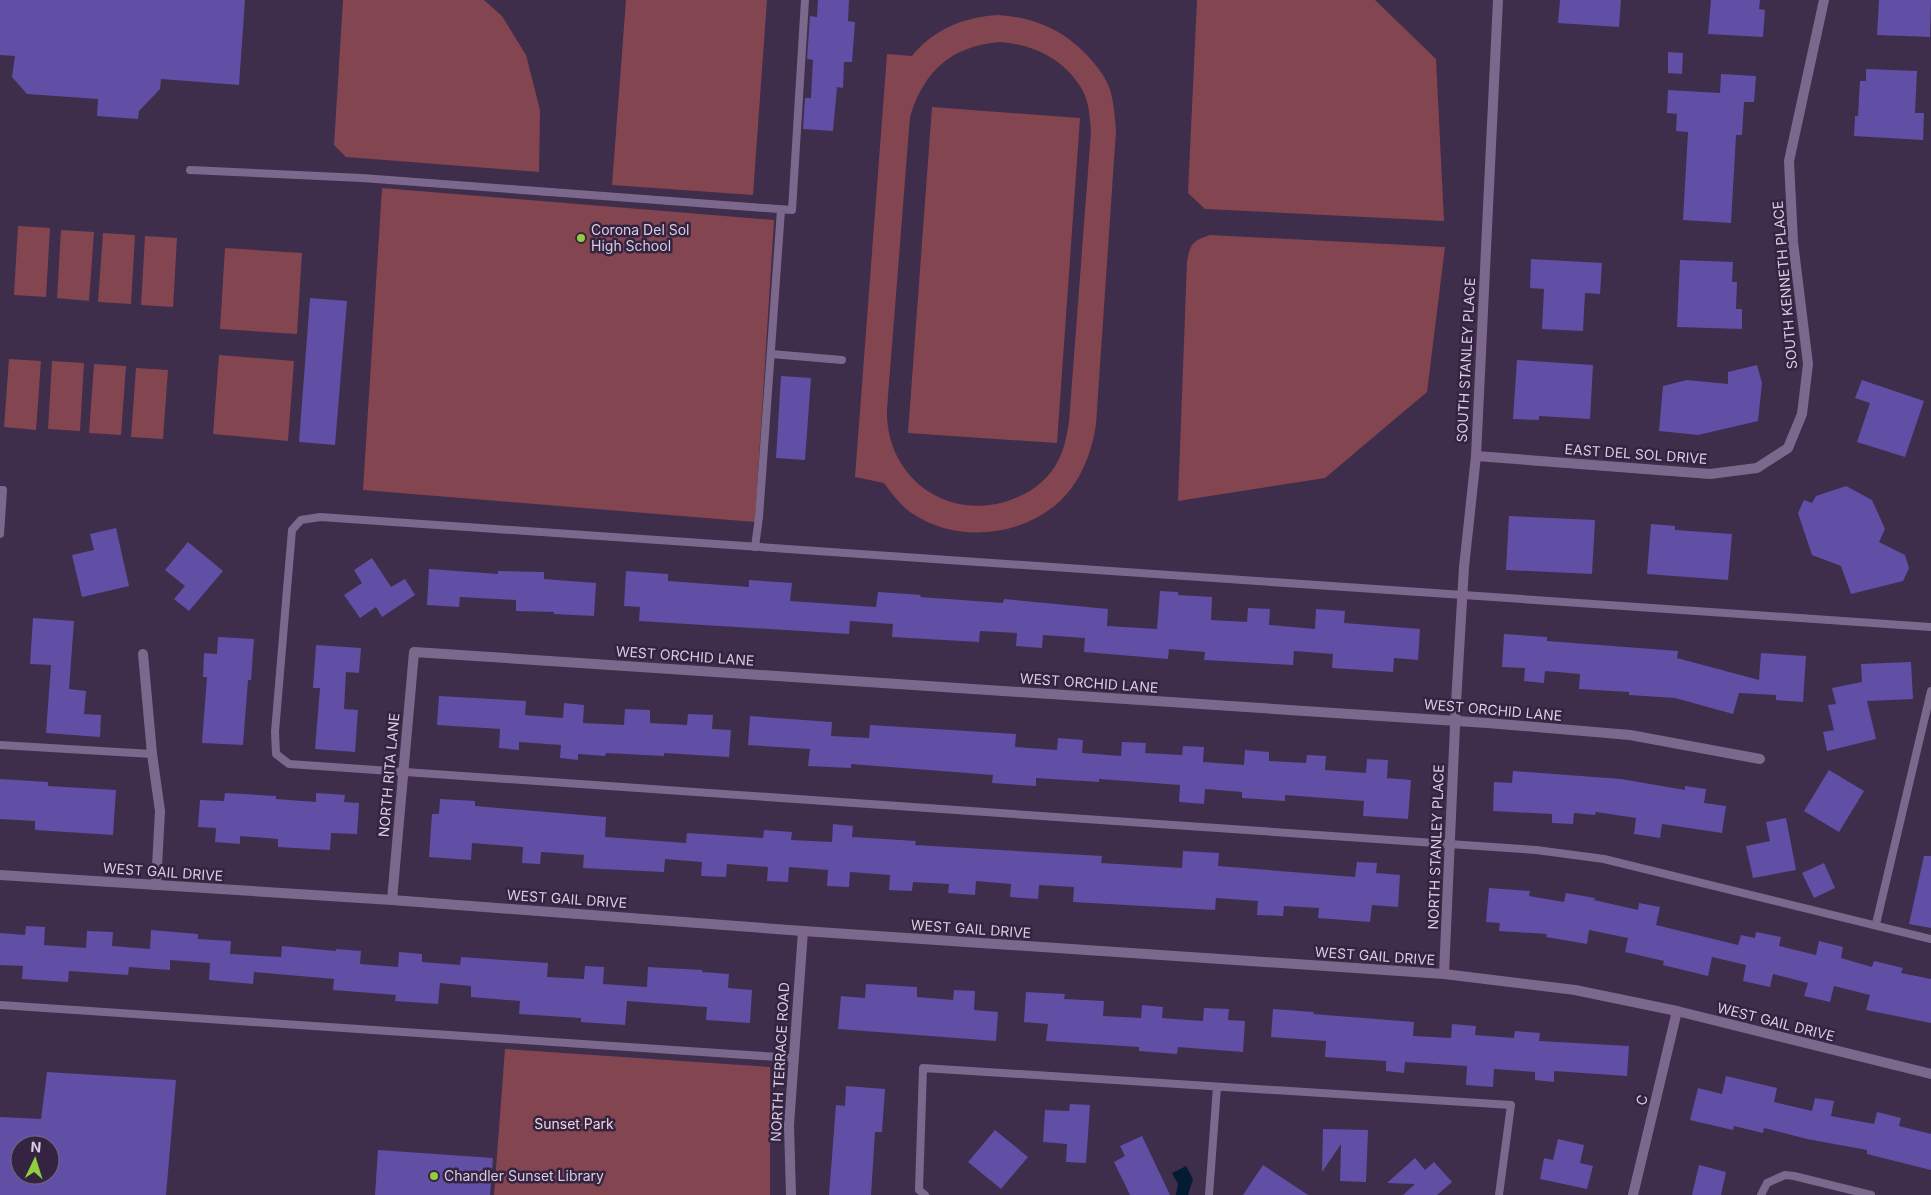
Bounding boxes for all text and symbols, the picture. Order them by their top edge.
street label: SOUTH KENNETH PLACE [1769,200,1800,370]
place label: Corona Del Sol High School [591,221,690,254]
marker: Corona Del Sol High School [575,232,587,244]
street label: SOUTH STANLEY PLACE [1453,277,1478,443]
street label: EAST DEL SOL DRIVE [1564,440,1708,467]
street label: WEST ORCHID LANE [615,642,755,669]
street label: WEST ORCHID LANE [1019,669,1159,696]
street label: WEST ORCHID LANE [1423,695,1563,724]
street label: NORTH RITA LANE [375,712,402,838]
street label: NORTH STANLEY PLACE [1424,764,1447,930]
street label: WEST GAIL DRIVE [102,859,224,884]
street label: WEST GAIL DRIVE [506,886,628,911]
street label: WEST GAIL DRIVE [910,916,1032,941]
street label: WEST GAIL DRIVE [1314,943,1436,968]
street label: NORTH TERRACE ROAD [767,982,792,1142]
street label: WEST GAIL DRIVE [1716,999,1837,1044]
street label: C [1632,1093,1651,1107]
park label: Sunset Park [534,1115,614,1132]
north arrow [10,1135,60,1185]
text: N [30,1138,42,1155]
place label: Chandler Sunset Library [444,1167,604,1184]
marker: Chandler Sunset Library [428,1170,440,1182]

